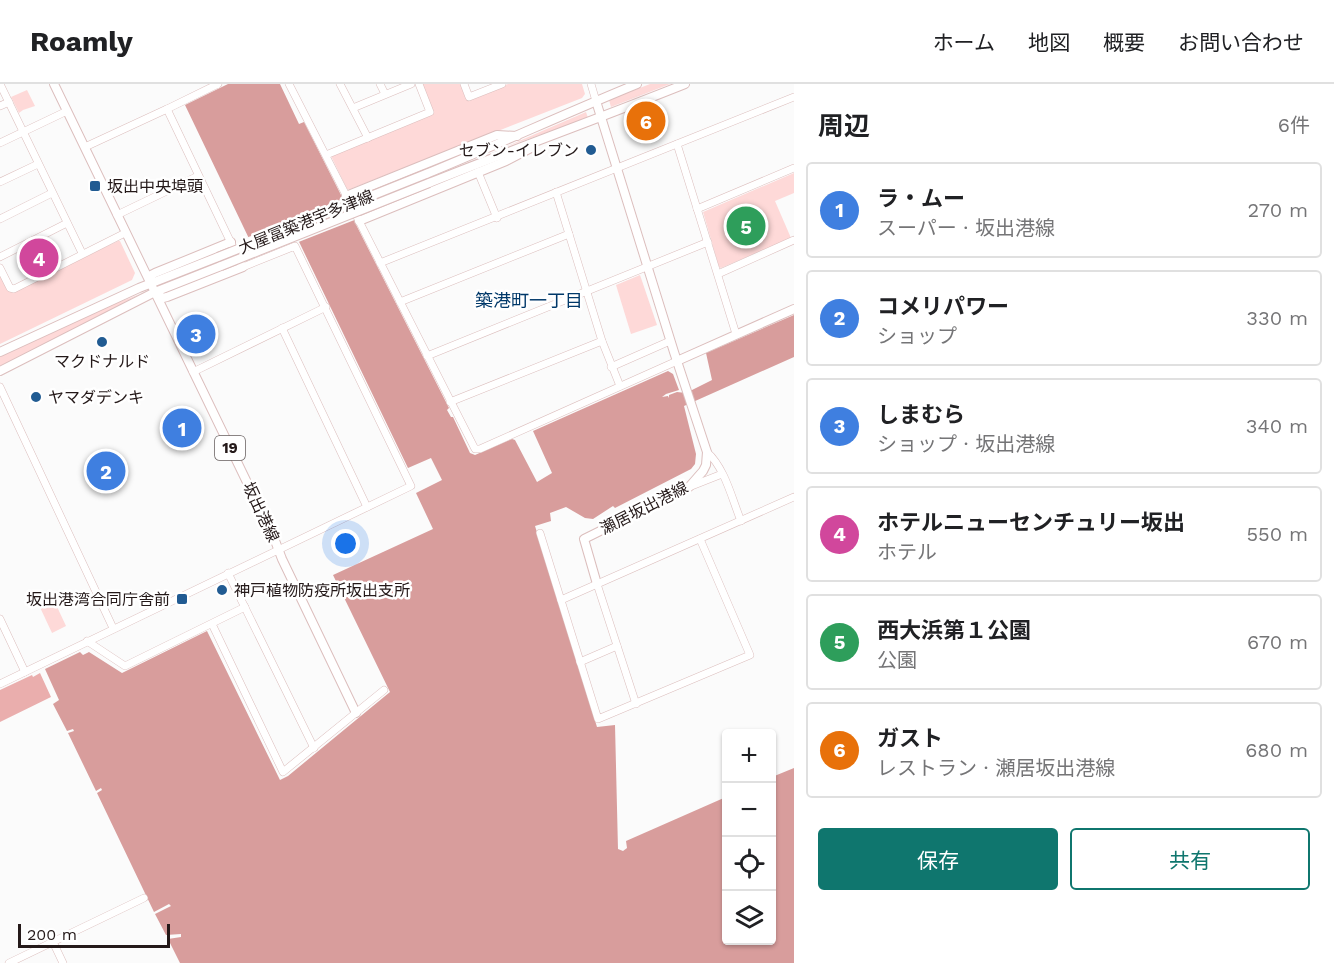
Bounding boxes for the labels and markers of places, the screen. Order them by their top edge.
pin: 6 [626,99,666,144]
place label: セブン-イレブン [459,141,579,160]
marker: セブン-イレブン [584,143,598,157]
place label: 坂出中央埠頭 [107,177,203,196]
marker: 坂出中央埠頭 [88,179,102,193]
pin: 5 [726,204,766,248]
pin: 4 [20,236,58,280]
pin: 3 [176,312,216,356]
marker: マクドナルド [95,335,109,349]
place label: マクドナルド [54,352,150,371]
place label: ヤマダデンキ [48,388,144,407]
marker: ヤマダデンキ [29,390,43,404]
pin: 1 [162,406,201,450]
pin: 2 [86,448,126,494]
place label: 神戸植物防疫所坂出支所 [234,581,410,600]
marker: 神戸植物防疫所坂出支所 [215,583,229,597]
place label: 坂出港湾合同庁舎前 [26,590,170,609]
marker: 坂出港湾合同庁舎前 [175,592,189,606]

